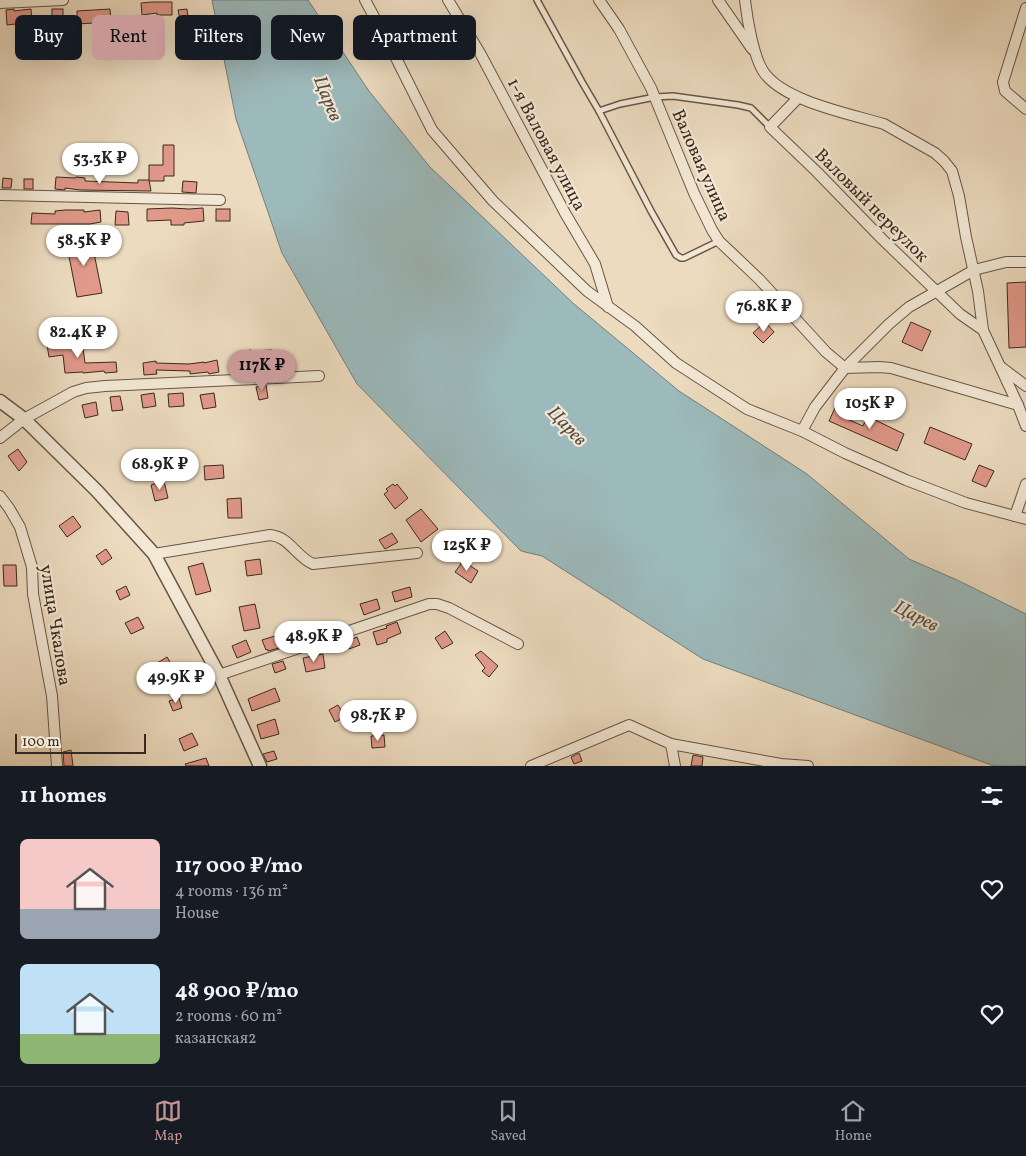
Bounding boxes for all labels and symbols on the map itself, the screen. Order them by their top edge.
water label: Царев [306,72,348,125]
street label: 1-я Валовая улица [500,74,591,216]
street label: Валовая улица [665,106,737,226]
pin: 53.3K ₽ [54,142,146,185]
street label: Валовый переулок [808,144,934,269]
pin: 58.5K ₽ [38,224,130,267]
pin: 76.8K ₽ [718,290,810,333]
pin: 82.4K ₽ [32,316,124,359]
pin: 117K ₽ [221,350,303,392]
pin: 105K ₽ [829,388,911,430]
water label: Царев [541,401,592,452]
pin: 68.9K ₽ [114,448,206,491]
pin: 125K ₽ [426,530,508,572]
street label: улица Чкалова [33,563,76,688]
water label: Царев [889,595,943,639]
pin: 48.9K ₽ [268,620,360,663]
pin: 49.9K ₽ [130,662,222,704]
pin: 98.7K ₽ [332,700,424,742]
scale bar [15,731,146,754]

